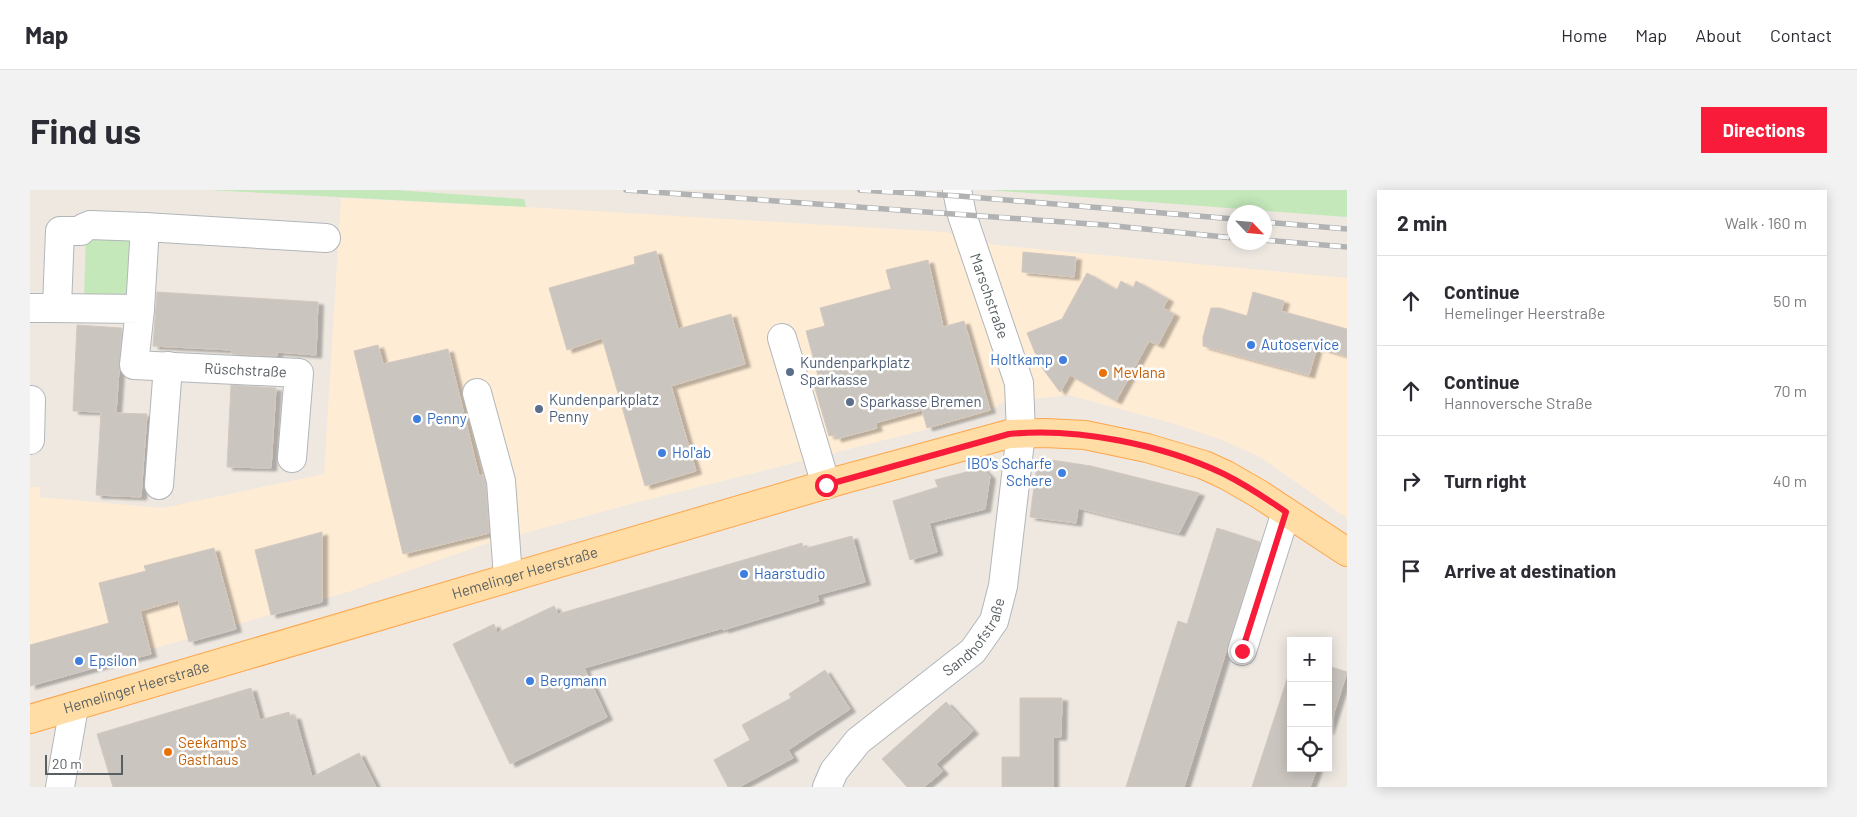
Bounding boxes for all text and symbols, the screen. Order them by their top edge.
text: Map [25,20,68,49]
text: Home [1561,24,1607,46]
text: Map [1635,24,1667,46]
text: About [1695,24,1742,46]
text: Contact [1770,24,1832,46]
button: Directions [1701,107,1827,153]
text: Find us [30,109,141,151]
north arrow [1227,205,1272,250]
text: 2 min [1397,210,1447,235]
text: Walk · 160 m [1725,213,1807,232]
street label: Marschstraße [967,251,1013,341]
text: Continue [1444,280,1520,303]
icon: ahead [1397,287,1425,315]
text: 50 m [1773,291,1807,310]
text: Hemelinger Heerstraße [1444,303,1605,322]
place label: Autoservice [1261,335,1339,353]
marker: Autoservice [1245,339,1257,351]
place label: Holtkamp [990,350,1053,368]
place label: Kundenparkplatz Sparkasse [800,353,910,388]
marker: Holtkamp [1057,354,1069,366]
street label: Rüschstraße [204,358,287,380]
place label: Mevlana [1113,363,1166,381]
marker: Kundenparkplatz Sparkasse [784,366,796,378]
marker: Mevlana [1097,367,1109,379]
text: Continue [1444,370,1520,393]
icon: ahead [1397,377,1425,405]
text: 70 m [1774,381,1807,400]
place label: Kundenparkplatz Penny [549,390,659,425]
place label: Sparkasse Bremen [860,392,982,410]
text: Hannoversche Straße [1444,393,1593,412]
marker: Sparkasse Bremen [844,396,856,408]
marker: Kundenparkplatz Penny [533,403,545,415]
place label: Penny [427,409,467,427]
marker: Penny [411,413,423,425]
place label: Hol'ab [672,443,711,461]
marker: Hol'ab [656,447,668,459]
place label: IBO's Scharfe Schere [967,454,1052,489]
marker: IBO's Scharfe Schere [1056,467,1068,479]
icon: right [1397,467,1425,495]
text: Turn right [1444,469,1526,492]
text: 40 m [1773,471,1807,490]
route start [815,474,838,497]
street label: Hemelinger Heerstraße [450,542,600,602]
icon: arrive [1397,557,1425,585]
text: Arrive at destination [1444,559,1616,582]
place label: Haarstudio [754,564,825,582]
marker: Haarstudio [738,568,750,580]
street label: Sandhofstraße [939,596,1008,679]
map controls [1287,637,1332,772]
button: + [1287,637,1332,682]
route end [1231,640,1254,663]
place label: Epsilon [89,651,137,669]
marker: Epsilon [73,655,85,667]
street label: Hemelinger Heerstraße [61,657,211,717]
place label: Bergmann [540,671,607,689]
marker: Bergmann [524,675,536,687]
button: − [1287,682,1332,727]
button: locate [1287,727,1332,772]
place label: Seekamp's Gasthaus [178,733,247,768]
marker: Seekamp's Gasthaus [162,746,174,758]
scale bar [45,752,122,775]
text: 20 m [52,755,82,772]

